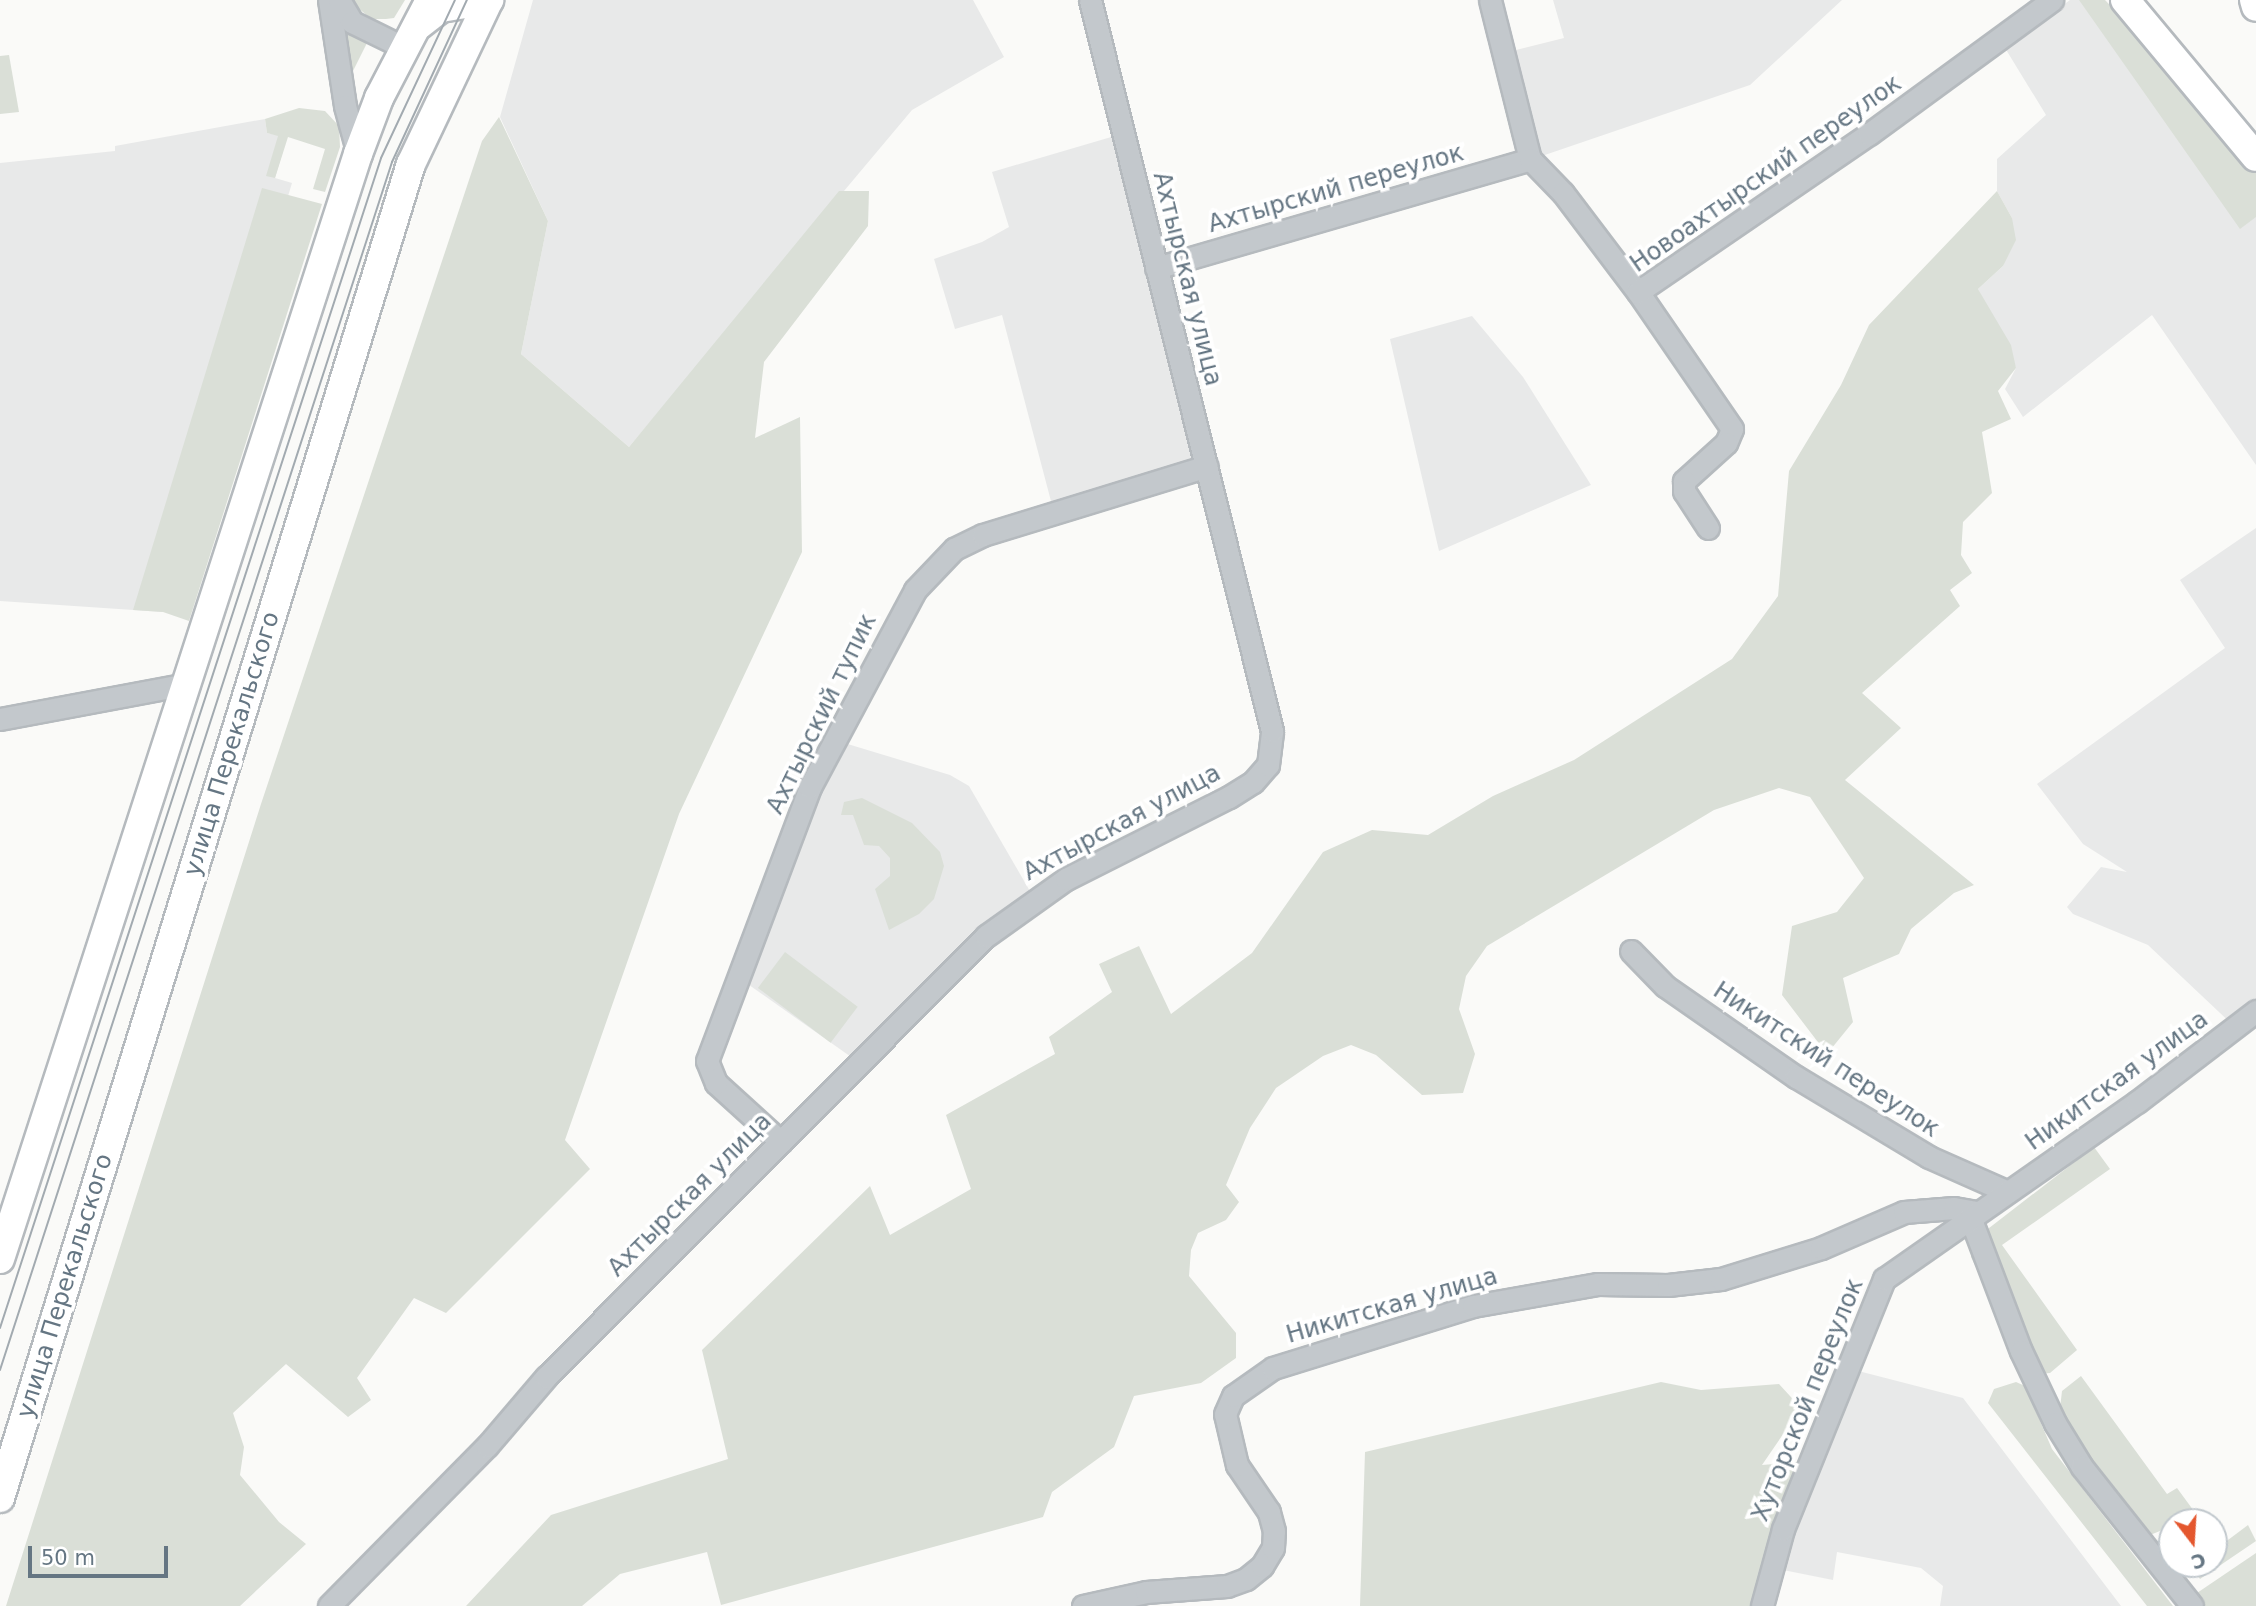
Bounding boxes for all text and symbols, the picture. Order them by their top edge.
street label: Новоахтырский переулок [1625,69,1907,279]
street label: Ахтырский переулок [1205,139,1467,239]
street label: Ахтырская улица [1146,169,1228,389]
street label: улица Перекальского [178,608,286,880]
street label: Ахтырский тупик [761,609,883,819]
street label: Ахтырская улица [1018,759,1226,887]
street label: Никитский переулок [1708,976,1944,1144]
street label: Никитская улица [2020,1005,2214,1157]
street label: Ахтырская улица [602,1107,778,1283]
street label: улица Перекальского [11,1150,119,1422]
street label: Никитская улица [1283,1262,1501,1350]
street label: Хуторской переулок [1746,1274,1870,1526]
north arrow [2158,1508,2228,1578]
scale bar [32,1532,172,1576]
text: 50 m [41,1546,95,1570]
text: С [2189,1549,2208,1574]

